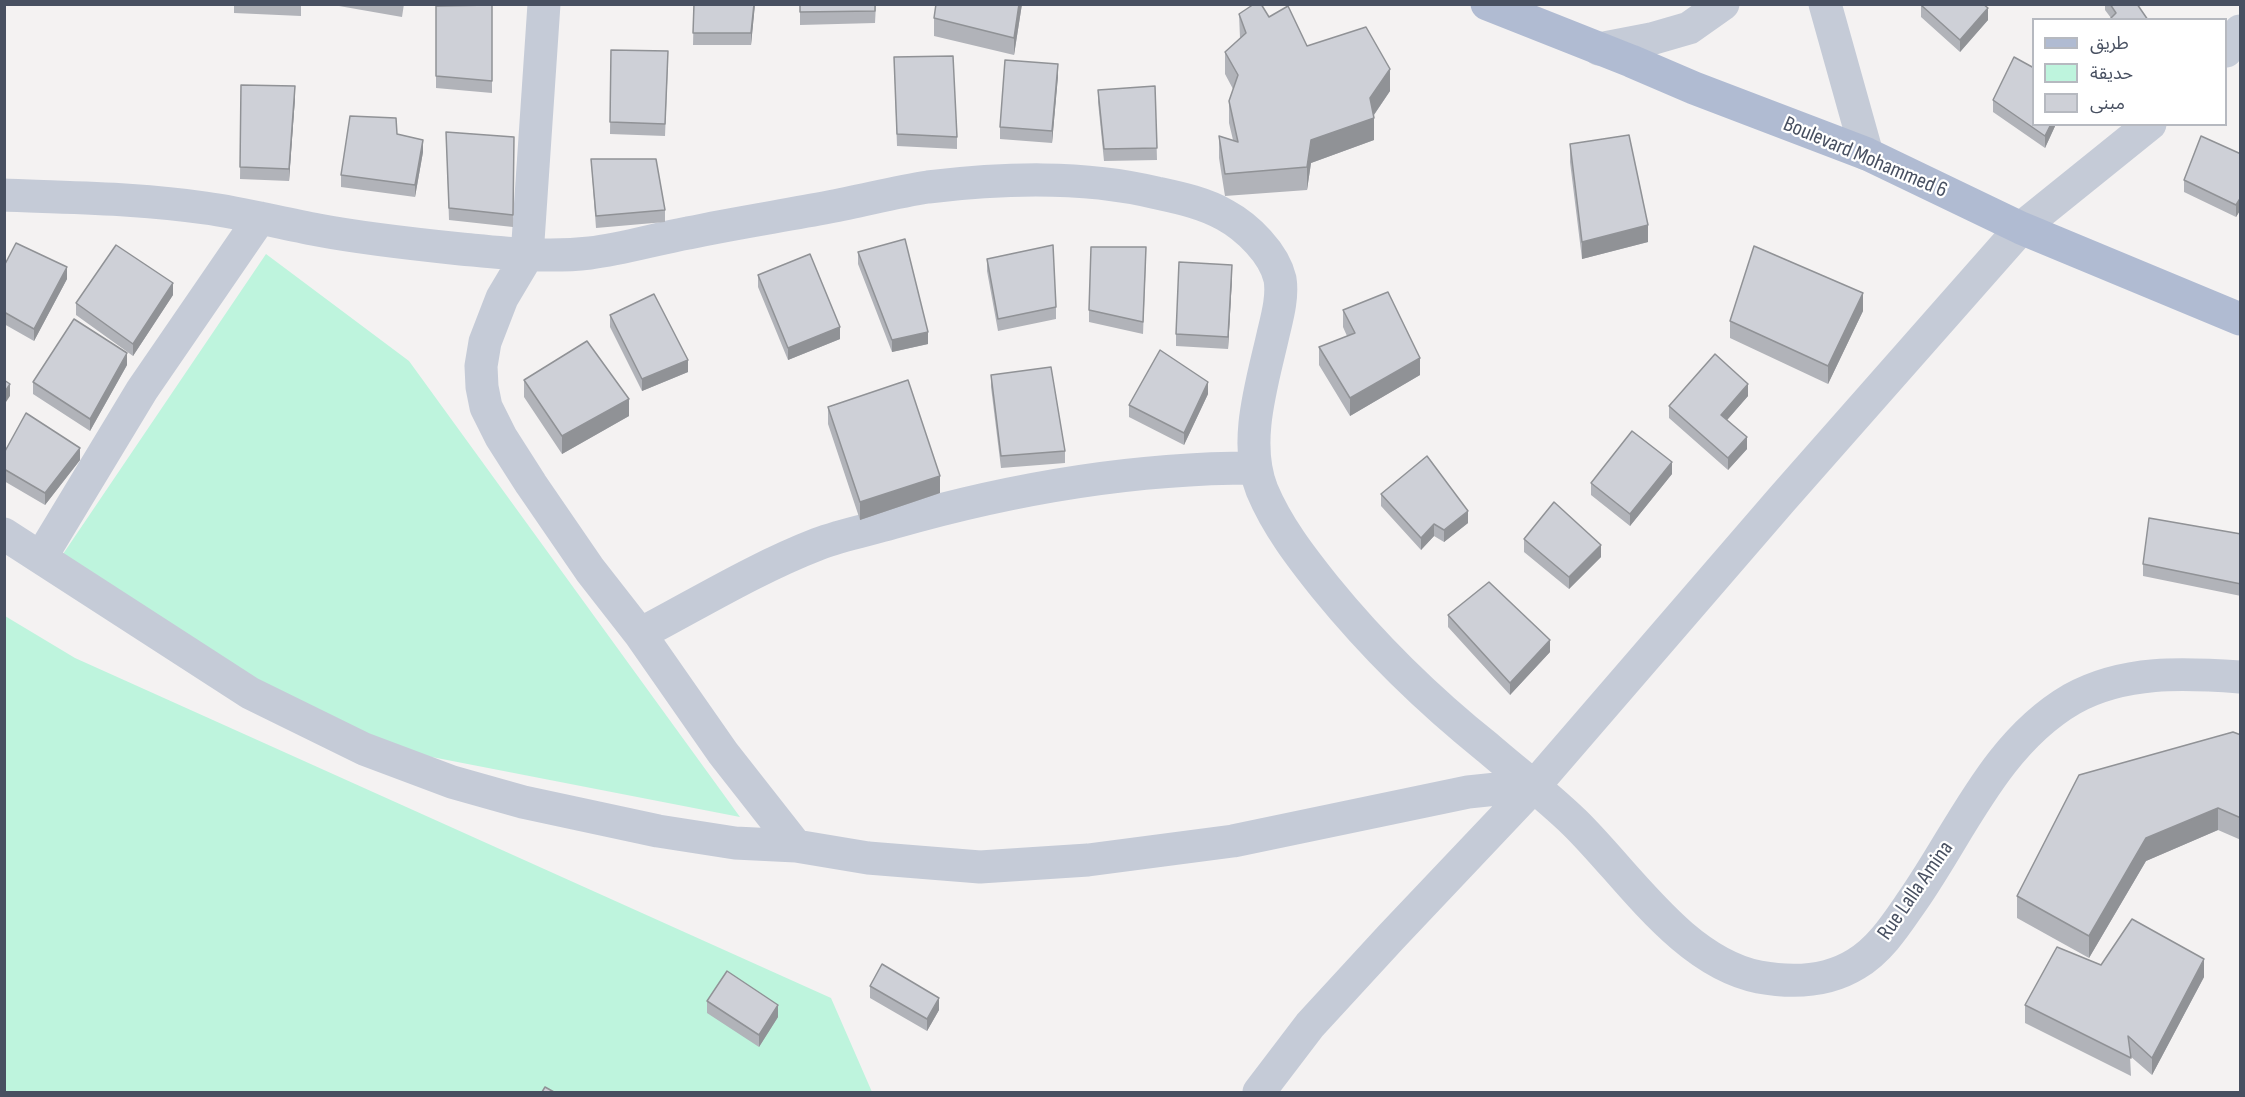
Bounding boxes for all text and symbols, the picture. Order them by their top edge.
legend [2032,18,2227,126]
text: طريق [2090,33,2129,54]
text: حديقة [2090,63,2133,84]
text: مبنى [2090,93,2125,114]
street label: Boulevard Mohammed 6 [1779,112,1951,204]
street label: Rue Lalla Amina [1872,837,1960,945]

